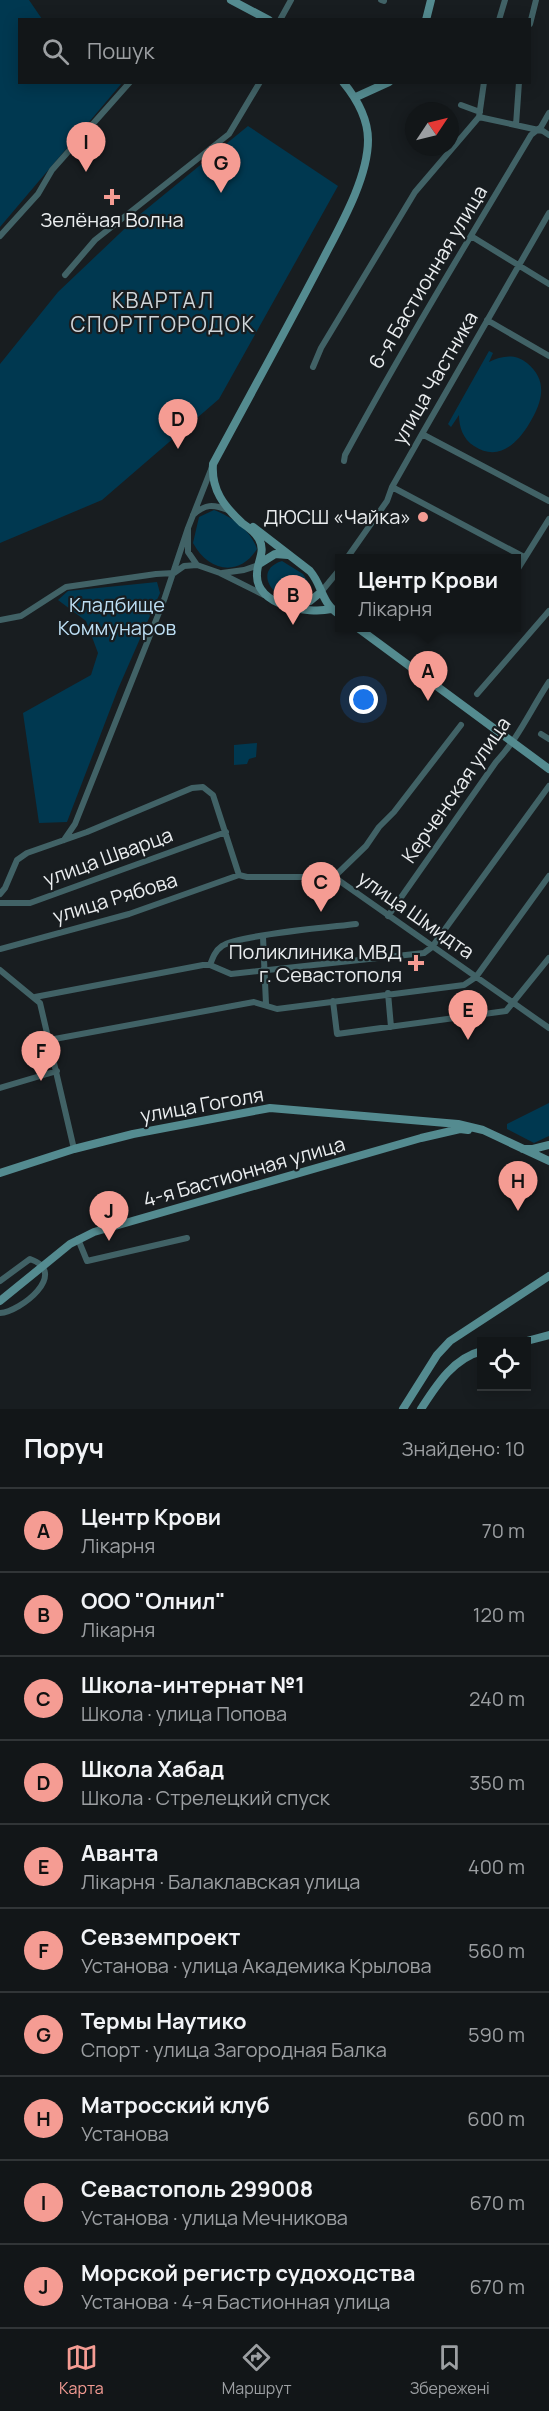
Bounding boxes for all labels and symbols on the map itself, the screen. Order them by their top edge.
north arrow [405,102,459,156]
pin: I [66,122,106,172]
pin: G [202,144,240,193]
street label: 6-я Бастионная улица [362,180,493,373]
marker: Зелёная Волна [103,188,121,206]
place label: Зелёная Волна [40,206,184,233]
district label: КВАРТАЛ СПОРТГОРОДОК [71,286,255,338]
street label: улица Частника [385,306,484,449]
pin: D [158,400,198,449]
place label: ДЮСШ «Чайка» [264,503,411,530]
marker: ДЮСШ «Чайка» [416,510,430,524]
pin: B [274,576,312,625]
park label: Кладбище Коммунаров [58,591,176,641]
pin: A [408,652,448,701]
your location [349,685,378,714]
street label: Керченская улица [395,711,516,868]
street label: улица Шварца [39,821,176,892]
pin: C [302,862,340,912]
street label: улица Шмидта [353,864,480,965]
street label: улица Рябова [49,866,180,929]
place label: Поликлиника МВД г. Севастополя [229,938,402,988]
marker: Поликлиника МВД г. Севастополя [407,954,425,972]
pin: E [448,990,488,1040]
pin: F [22,1032,60,1081]
street label: улица Гоголя [138,1080,266,1129]
street label: 4-я Бастионная улица [140,1130,348,1213]
pin: H [498,1162,538,1211]
pin: J [90,1192,128,1241]

